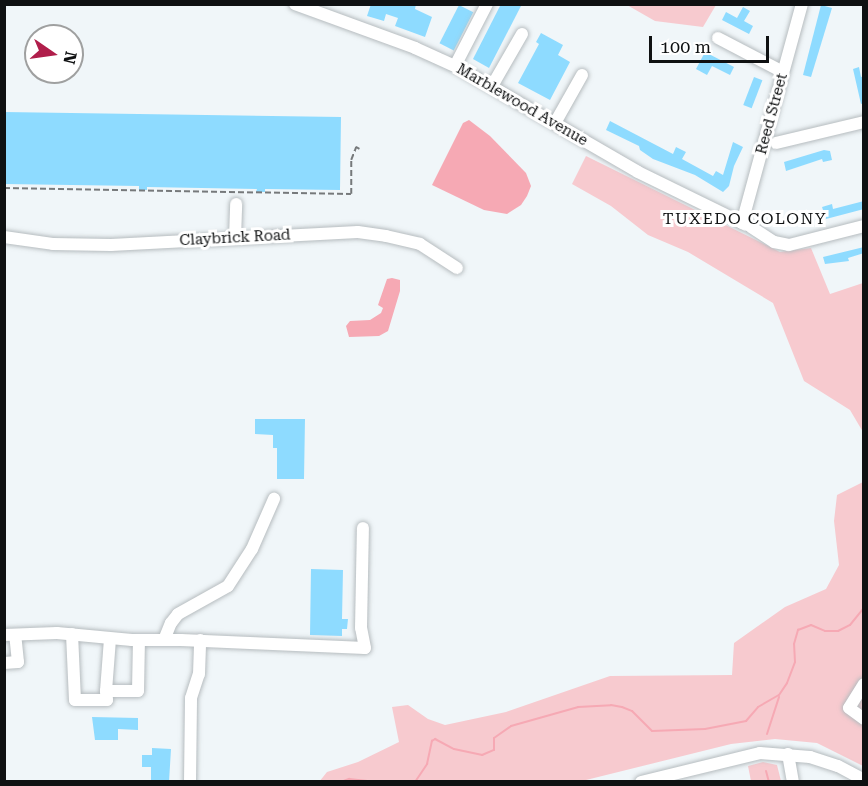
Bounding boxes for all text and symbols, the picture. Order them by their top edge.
north arrow [24,24,84,84]
scale bar [652,24,772,62]
text: 100 m [660,36,711,57]
text: N [59,50,81,66]
street label: Marblewood Avenue [453,60,591,150]
street label: Reed Street [753,71,791,157]
district label: TUXEDO COLONY [663,209,827,229]
street label: Claybrick Road [179,226,291,250]

